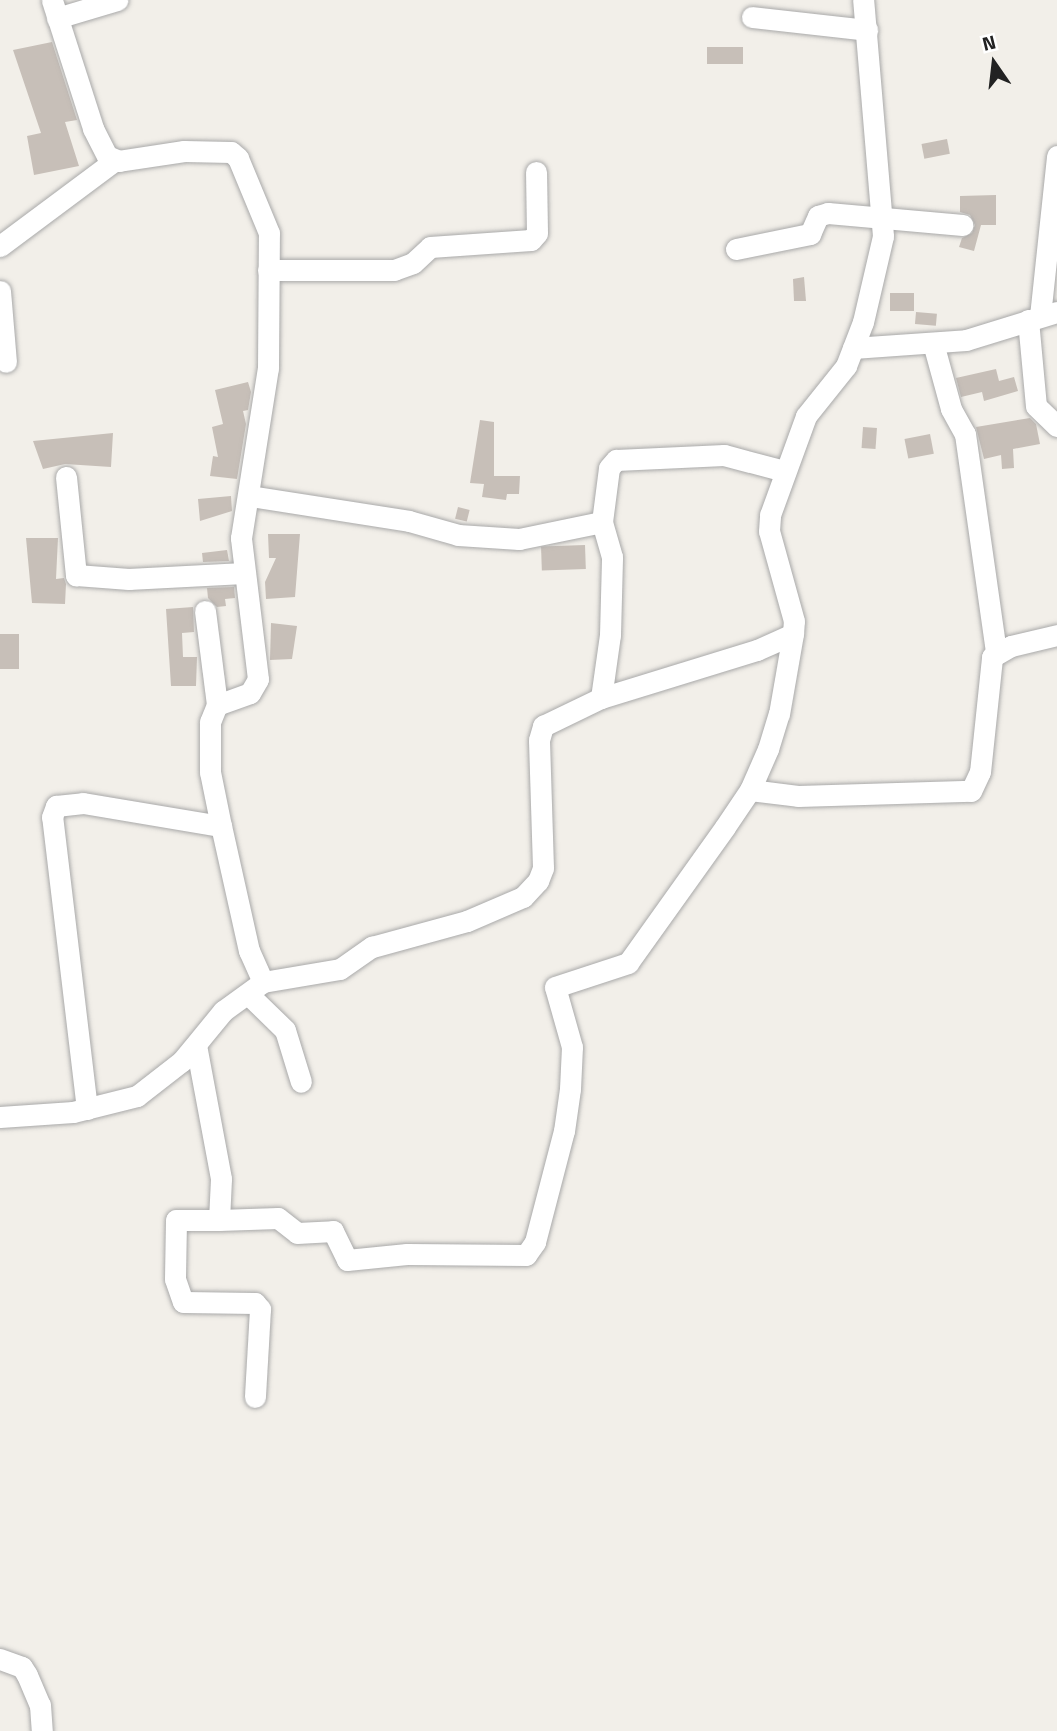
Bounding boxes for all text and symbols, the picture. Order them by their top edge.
text: N [979,26,999,58]
north arrow [959,28,1029,98]

